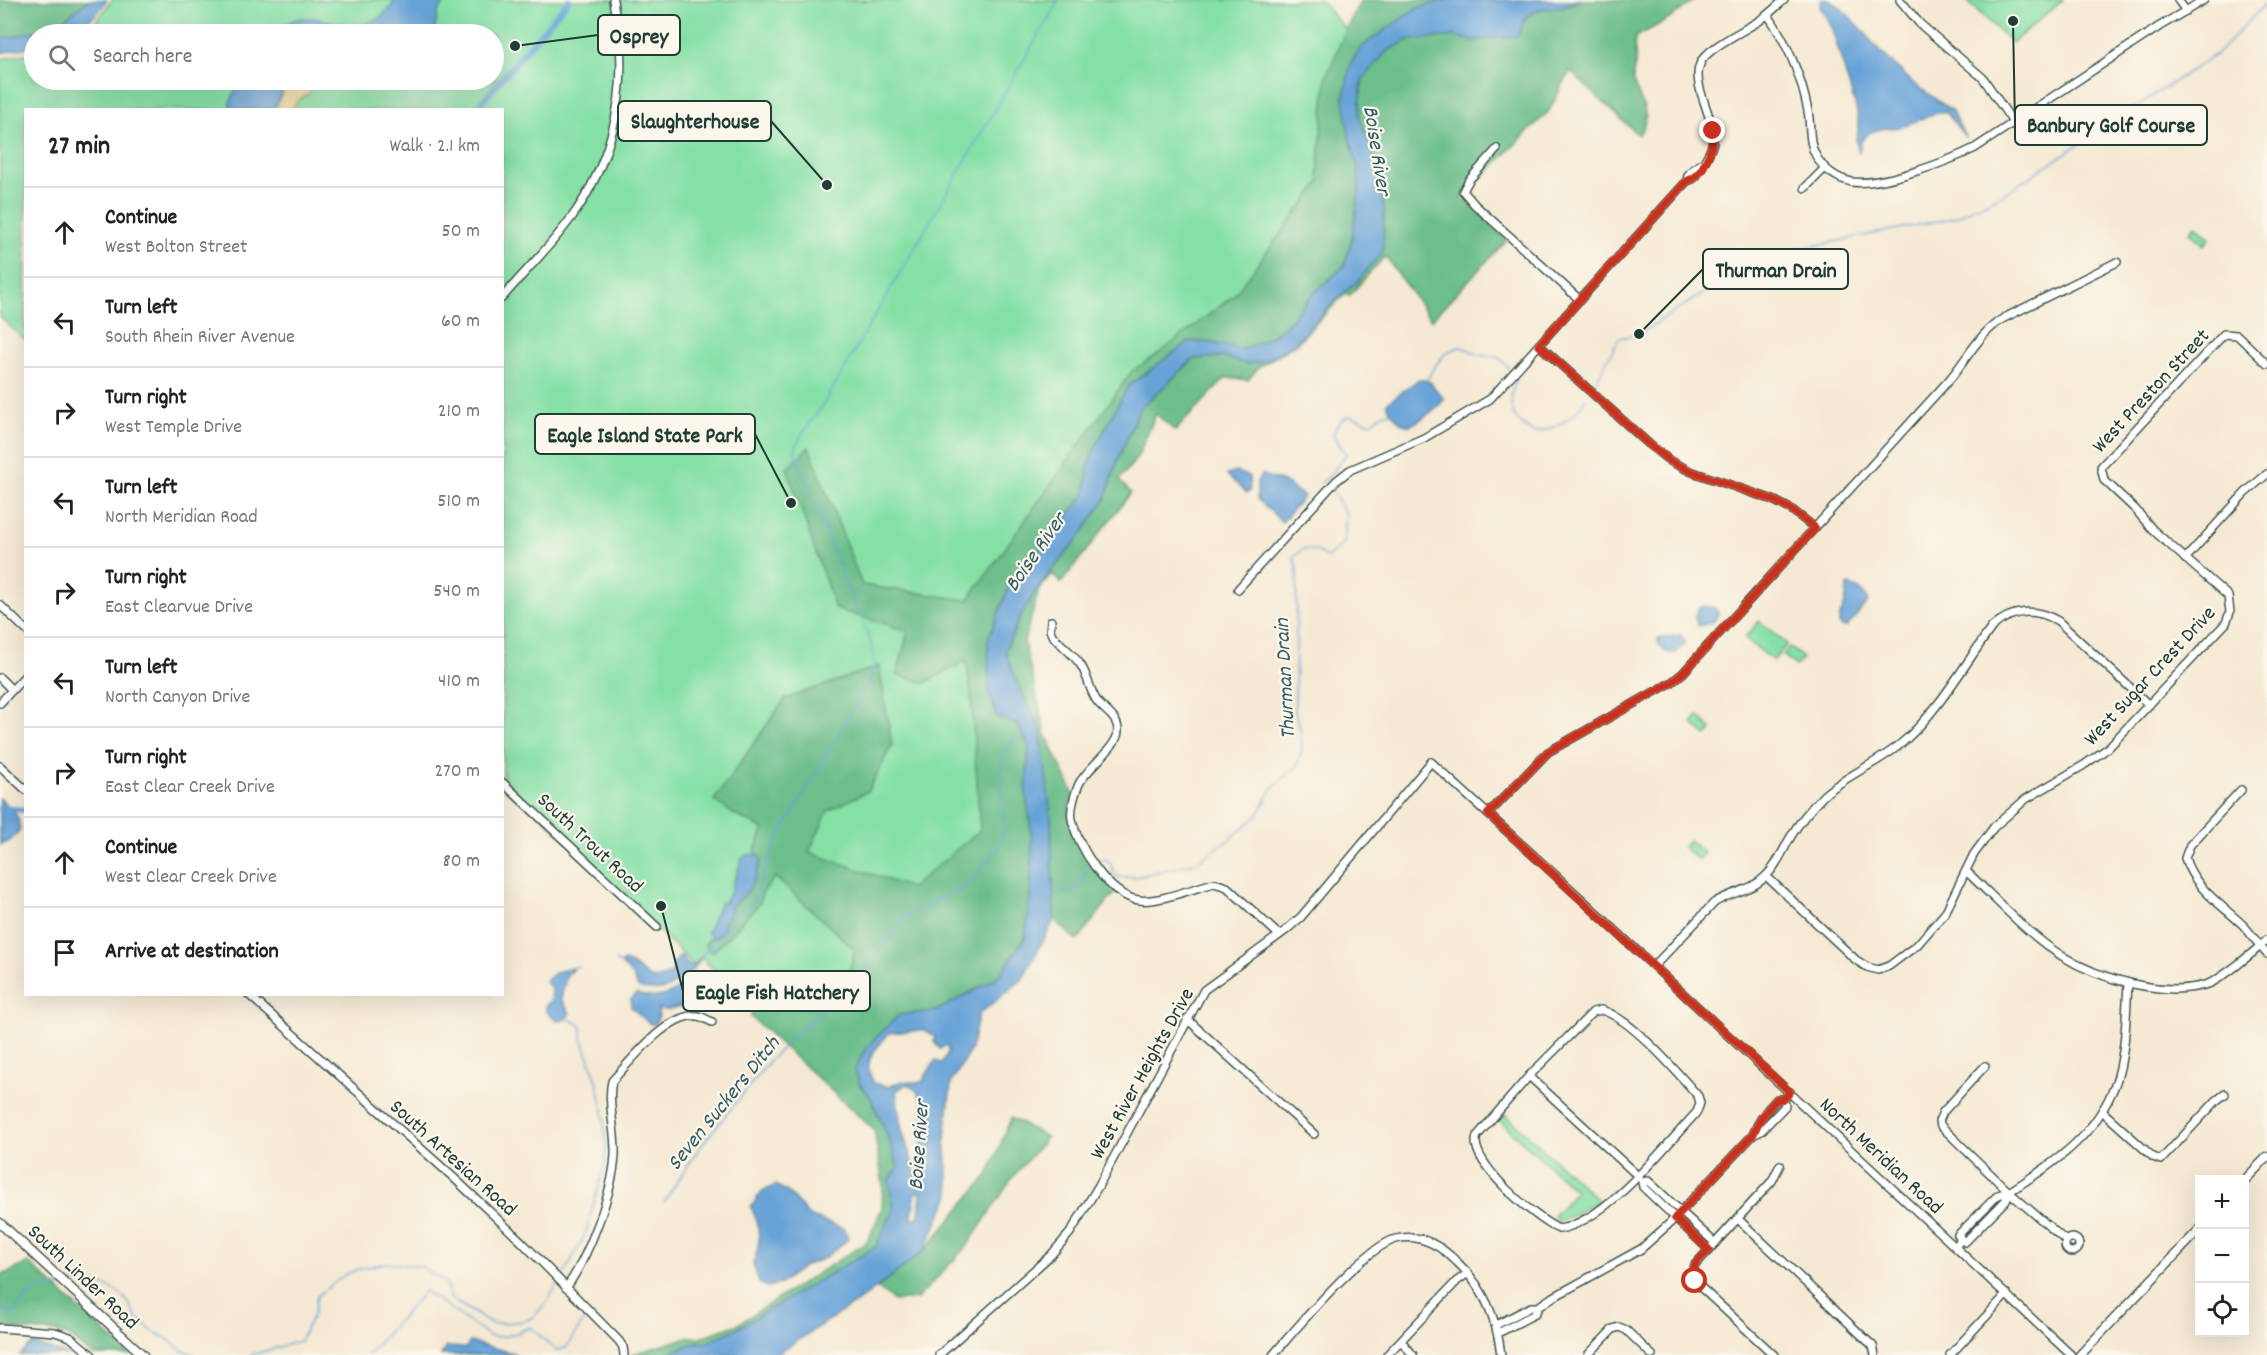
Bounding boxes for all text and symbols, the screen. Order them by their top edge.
callout: Osprey [598,15,680,55]
text: Osprey [610,23,669,54]
search box [24,24,504,90]
icon: search [45,41,78,74]
text: Search here [93,42,192,73]
callout: Slaughterhouse [618,101,771,141]
water label: Boise River [1353,104,1398,200]
callout: Banbury Golf Course [2015,105,2207,145]
text: Slaughterhouse [631,108,760,139]
text: Banbury Golf Course [2027,112,2195,143]
route end [1699,117,1725,143]
text: 27 min [48,129,110,166]
text: Walk · 2.1 km [389,133,480,161]
text: Continue [105,203,177,234]
icon: ahead [48,216,81,249]
text: 50 m [442,218,480,246]
text: West Bolton Street [105,234,248,262]
callout: Thurman Drain [1703,249,1848,289]
text: Thurman Drain [1715,257,1837,288]
text: Turn left [105,293,177,324]
icon: left [48,306,81,339]
text: 60 m [441,308,480,336]
street label: West Preston Street [2086,323,2218,461]
text: South Rhein River Avenue [105,324,295,352]
text: Turn right [105,383,187,414]
icon: right [48,396,81,429]
text: 210 m [438,398,480,426]
text: West Temple Drive [105,414,242,442]
callout: Eagle Island State Park [535,414,755,454]
text: Eagle Island State Park [547,422,743,453]
text: Turn left [105,473,177,504]
icon: left [48,486,81,519]
text: 510 m [437,488,480,516]
text: North Meridian Road [105,504,258,532]
water label: Boise River [998,505,1077,599]
text: Turn right [105,563,187,594]
icon: right [48,576,81,609]
text: 540 m [433,578,480,606]
text: East Clearvue Drive [105,594,253,622]
street label: West Sugar Crest Drive [2078,600,2224,754]
water label: Thurman Drain [1268,617,1305,740]
text: Turn left [105,653,177,684]
icon: left [48,666,81,699]
text: 410 m [438,668,480,696]
text: North Canyon Drive [105,684,250,712]
text: Turn right [105,743,187,774]
icon: right [48,756,81,789]
text: 270 m [434,758,480,786]
text: East Clear Creek Drive [105,774,275,802]
street label: South Trout Road [529,787,649,902]
text: Continue [105,833,177,864]
icon: ahead [48,846,81,879]
text: 80 m [443,848,480,876]
text: West Clear Creek Drive [105,864,277,892]
icon: arrive [48,936,81,969]
text: Arrive at destination [105,937,279,968]
callout: Eagle Fish Hatchery [683,971,870,1011]
text: Eagle Fish Hatchery [695,979,860,1010]
street label: West River Heights Drive [1084,983,1203,1166]
water label: Seven Suckers Ditch [661,1030,789,1178]
street label: North Meridian Road [1811,1092,1949,1223]
street label: South Artesian Road [382,1094,522,1225]
water label: Boise River [902,1096,939,1191]
map controls [2195,1175,2249,1337]
button: + [2195,1175,2249,1229]
street label: South Linder Road [19,1218,144,1338]
button: − [2195,1229,2249,1283]
route start [1681,1267,1707,1293]
button: locate [2195,1283,2249,1337]

